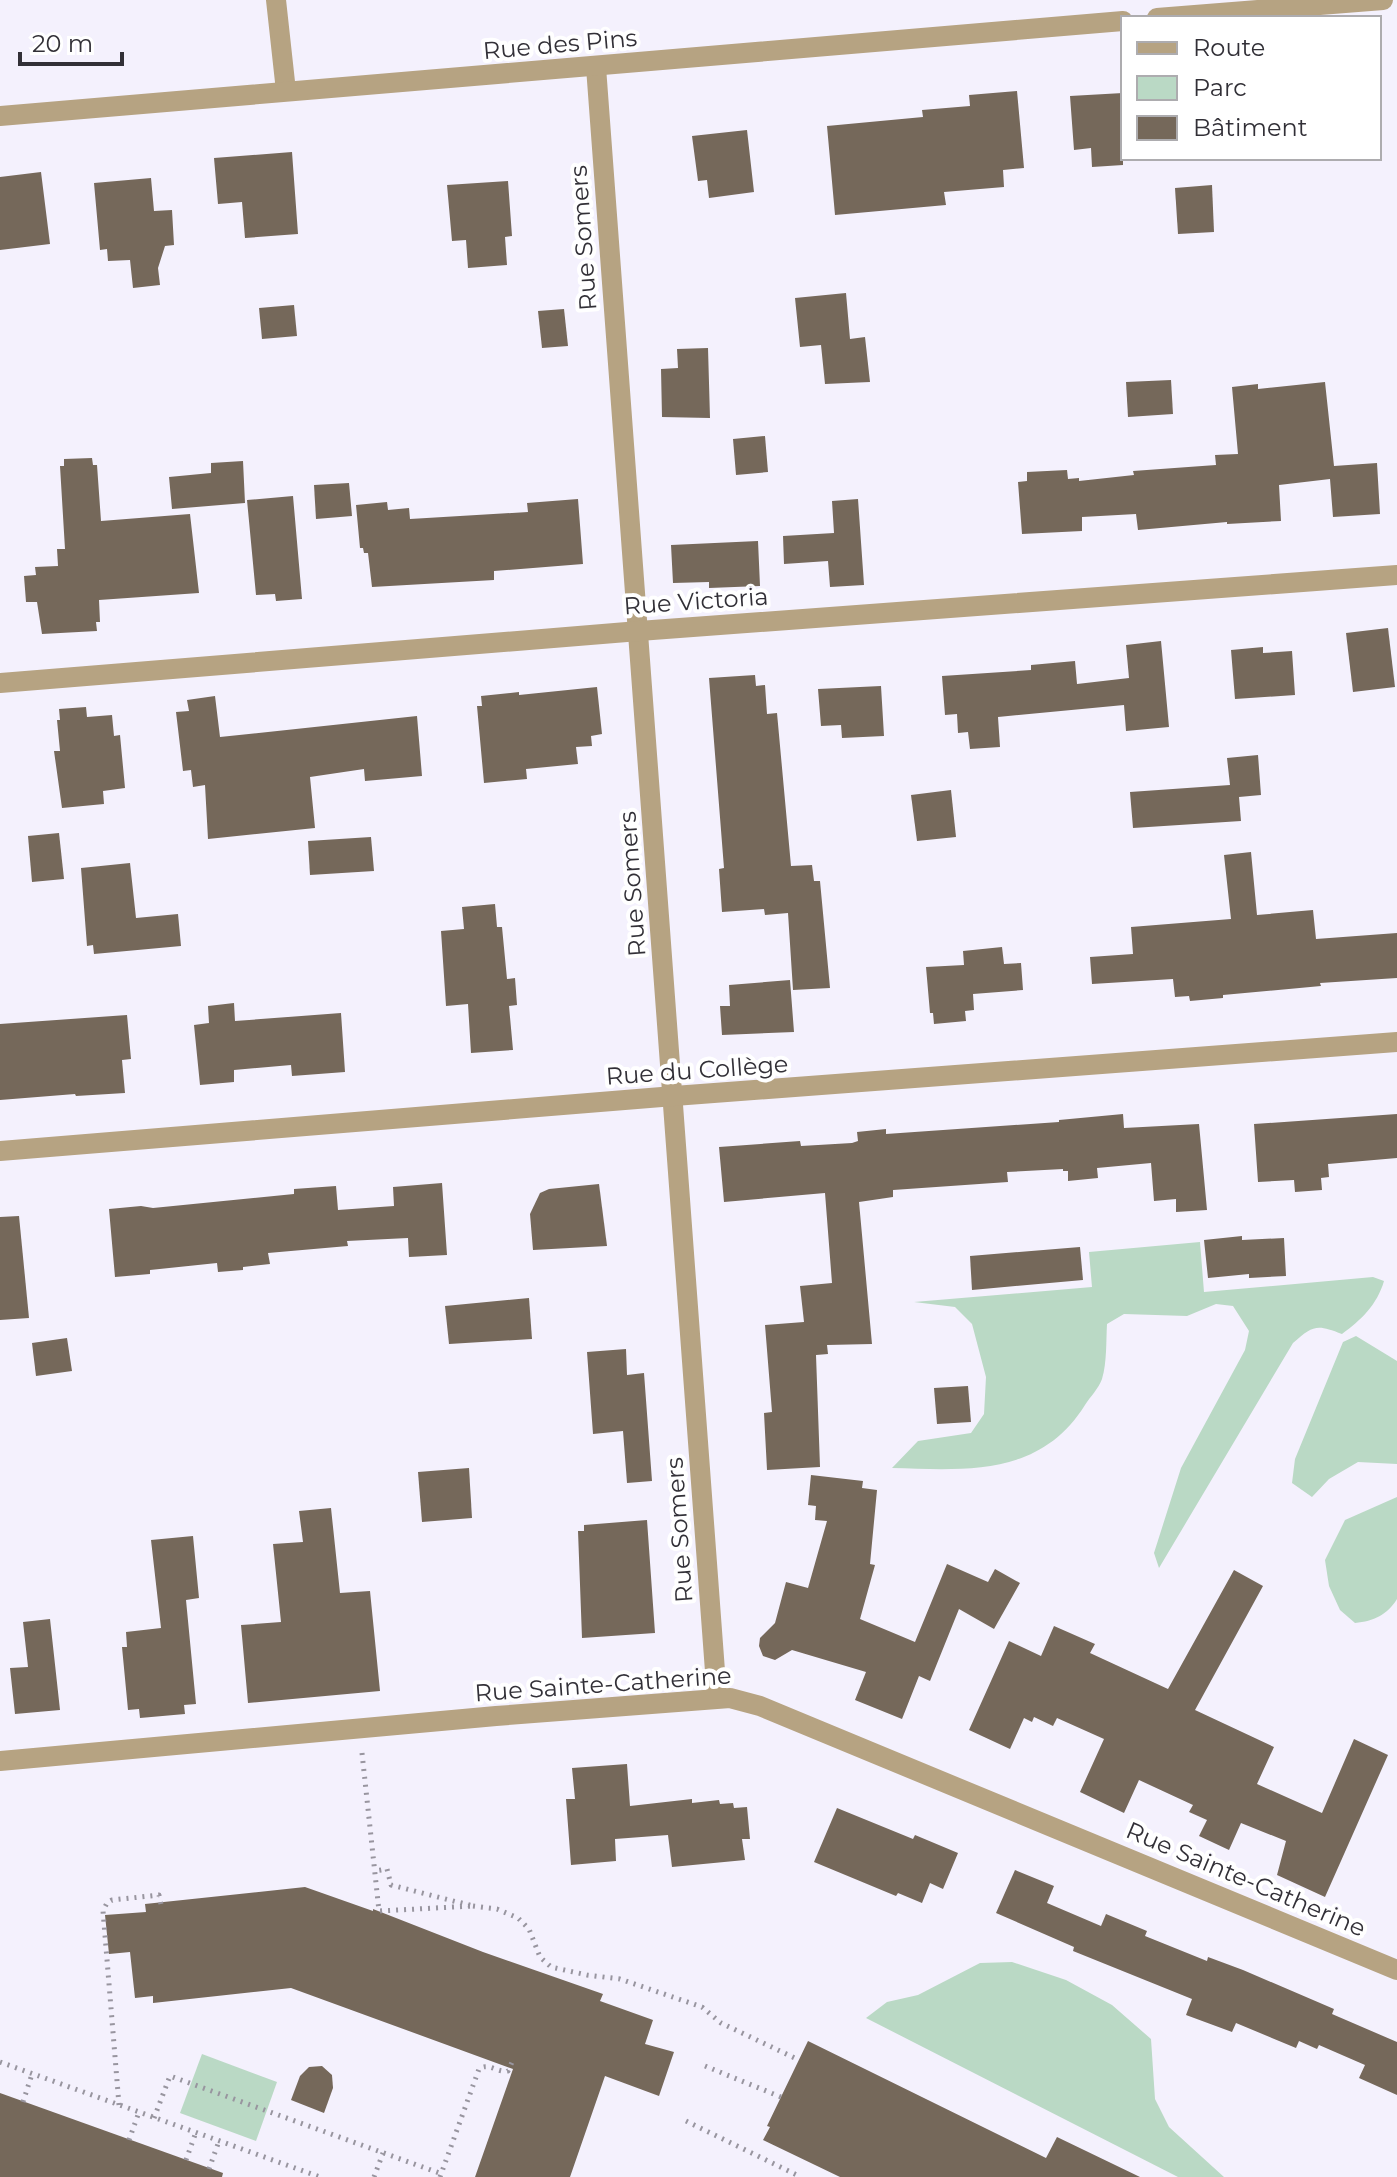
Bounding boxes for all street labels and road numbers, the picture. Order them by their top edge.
street label: Rue des Pins [482,23,638,65]
street label: Rue Somers [563,165,603,311]
street label: Rue Victoria [623,581,769,621]
street label: Rue Somers [612,811,652,957]
street label: Rue du Collège [605,1049,789,1091]
street label: Rue Somers [659,1457,699,1603]
street label: Rue Sainte-Catherine [474,1661,732,1707]
street label: Rue Sainte-Catherine [1122,1815,1370,1943]

